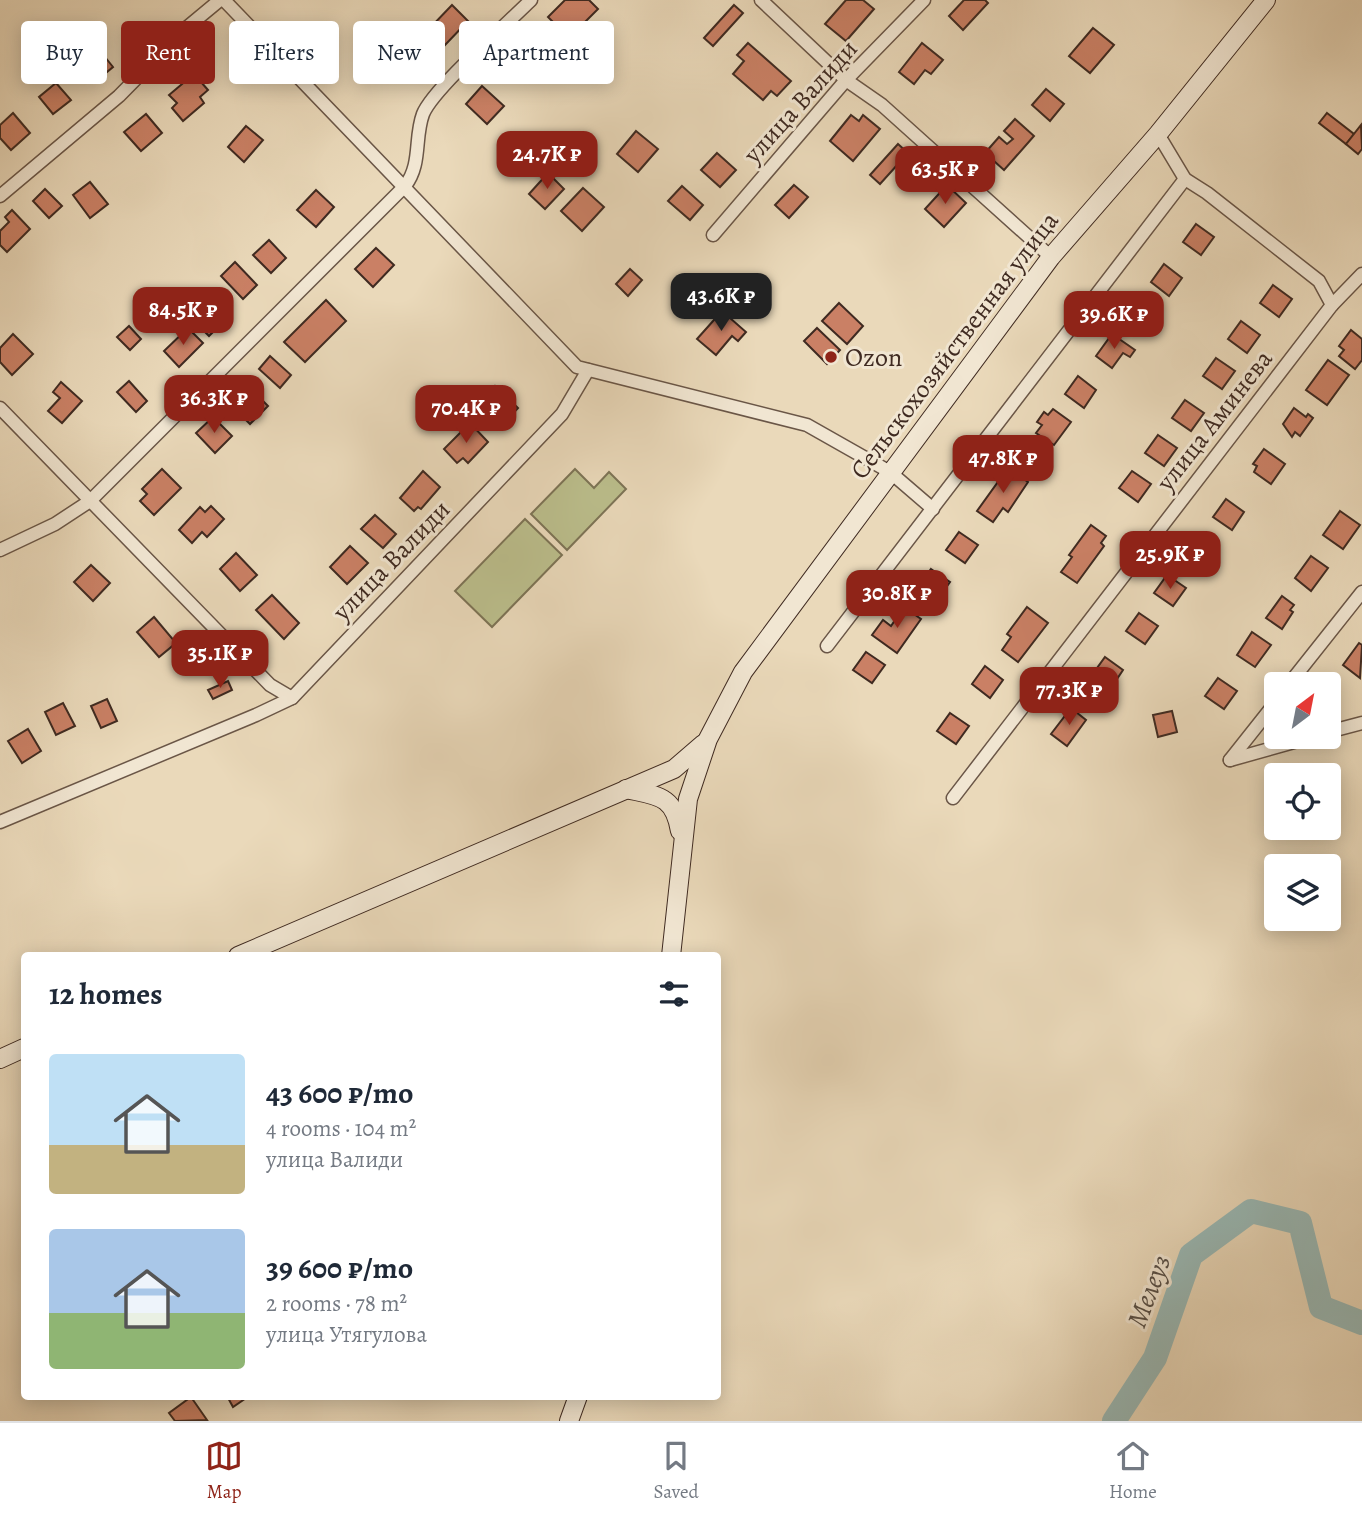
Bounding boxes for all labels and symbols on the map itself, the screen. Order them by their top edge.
street label: улица Валиди [735,32,865,171]
pin: 24.7K ₽ [482,132,612,191]
pin: 63.5K ₽ [880,146,1010,206]
street label: Сельскохозяйственная улица [842,204,1067,486]
pin: 43.6K ₽ [656,274,786,333]
pin: 84.5K ₽ [118,288,248,347]
pin: 39.6K ₽ [1049,292,1179,351]
place label: Ozon [845,340,902,375]
street label: улица Аминева [1148,342,1281,499]
marker: Ozon [823,349,839,365]
pin: 36.3K ₽ [149,376,279,435]
pin: 70.4K ₽ [401,386,531,445]
pin: 47.8K ₽ [938,435,1068,495]
street label: улица Валиди [324,492,458,629]
pin: 25.9K ₽ [1105,532,1235,591]
pin: 30.8K ₽ [832,570,962,630]
pin: 35.1K ₽ [155,630,285,690]
pin: 77.3K ₽ [1004,668,1134,727]
north arrow [1264,672,1340,749]
water label: Мелеуз [1118,1250,1180,1333]

